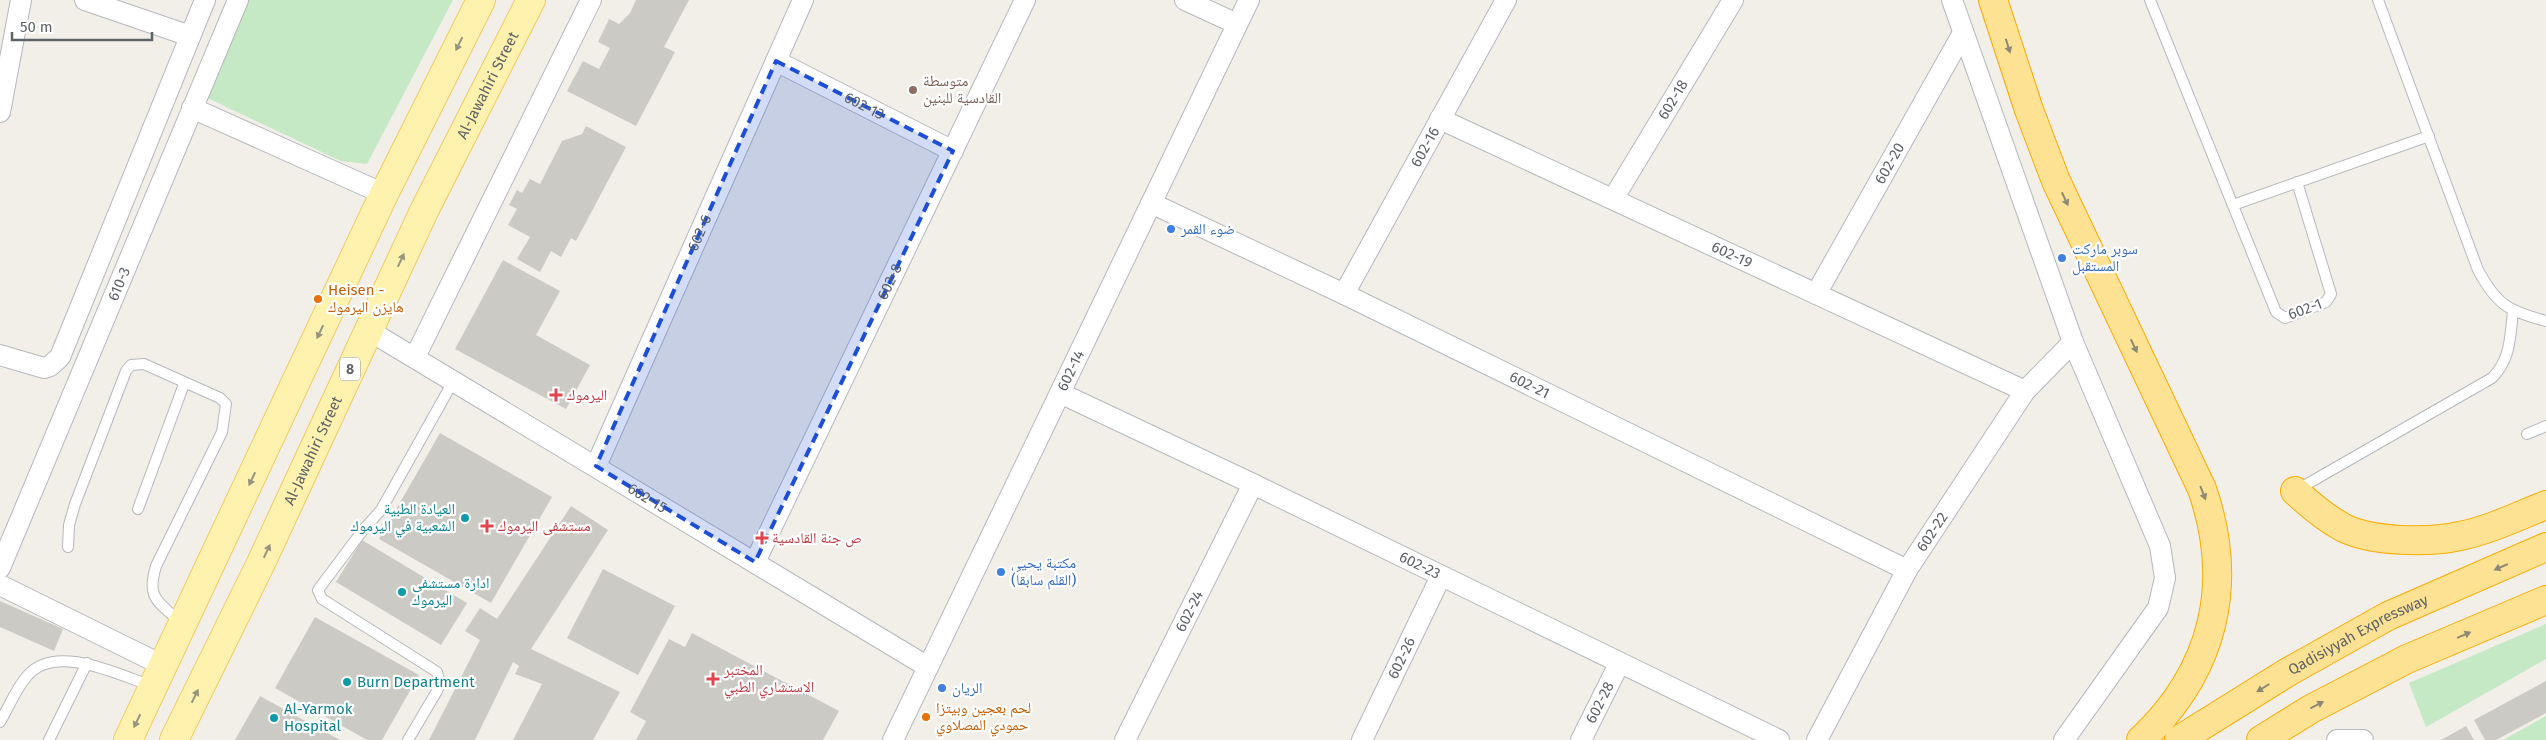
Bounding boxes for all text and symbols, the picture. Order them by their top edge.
scale bar [12,10,152,42]
text: 50 m [20,18,53,36]
street label: Al-Jawahiri Street [453,28,523,142]
one-way arrow [455,37,463,51]
one-way arrow [2005,39,2012,54]
place label: متوسطة القادسية للبنين [923,72,1001,108]
street label: 602-18 [1654,76,1692,123]
marker: متوسطة القادسية للبنين [907,84,919,96]
street label: 602-13 [841,88,887,124]
street label: 602-16 [1407,124,1443,170]
street label: 602-20 [1871,139,1908,187]
one-way arrow [2061,191,2069,206]
street label: 602-6 [684,212,715,254]
place label: ضوء القمر [1180,220,1235,238]
marker: ضوء القمر [1165,223,1177,235]
street label: 602-19 [1709,238,1755,272]
place label: سوبر ماركت المستقبل [2072,240,2138,276]
marker: سوبر ماركت المستقبل [2056,252,2068,264]
one-way arrow [397,253,405,267]
street label: 602-8 [873,261,906,303]
street label: 610-3 [104,264,134,303]
place label: Heisen - هايزن اليرموك [328,281,404,317]
marker: Heisen - هايزن اليرموك [312,293,324,305]
street label: 602-1 [2285,295,2325,323]
one-way arrow [316,325,324,339]
one-way arrow [2130,338,2138,353]
street label: 602-14 [1053,347,1088,394]
road number: 8 [340,358,360,380]
street label: 602-21 [1507,368,1553,402]
place label: اليرموك [567,386,607,404]
marker: اليرموك [549,388,563,402]
street label: Al-Jawahiri Street [280,393,346,508]
one-way arrow [247,472,255,486]
street label: 602-15 [624,479,670,517]
one-way arrow [2199,486,2207,501]
place label: العيادة الطبية الشعبية في اليرموك [351,500,455,538]
street label: 602-22 [1913,509,1952,555]
marker: العيادة الطبية الشعبية في اليرموك [459,512,471,524]
place label: مستشفى اليرموك [498,517,591,536]
marker: مستشفى اليرموك [480,519,494,533]
place label: ص جنة القادسية [772,529,862,548]
marker: ص جنة القادسية [756,532,768,544]
one-way arrow [264,544,272,558]
street label: 602-23 [1396,548,1443,583]
place label: مكتبة يحيى (القلم سابقا) [1011,554,1076,590]
one-way arrow [2494,563,2508,571]
marker: مكتبة يحيى (القلم سابقا) [995,566,1007,578]
place label: ادارة مستشفى اليرموك [412,574,489,609]
marker: ادارة مستشفى اليرموك [396,586,408,598]
street label: 602-24 [1172,588,1207,635]
street label: Qadisiyyah Expressway [2285,590,2431,679]
one-way arrow [2457,631,2472,639]
street label: 602-26 [1384,634,1419,682]
place label: المختبر الاستشاري الطبي [723,661,814,699]
marker: المختبر الاستشاري الطبي [706,672,720,686]
place label: Burn Department [357,673,475,691]
marker: Burn Department [341,676,353,688]
place label: الريان [952,679,983,698]
street label: 602-28 [1582,679,1618,726]
marker: الريان [936,682,948,694]
one-way arrow [2257,683,2270,692]
one-way arrow [192,689,200,703]
place label: لحم بعجين وبيتزا حمودي المصلاوي [936,699,1031,737]
place label: Al-Yarmok Hospital [284,700,353,735]
one-way arrow [2310,701,2325,709]
marker: لحم بعجين وبيتزا حمودي المصلاوي [920,711,932,723]
marker: Al-Yarmok Hospital [268,712,280,724]
one-way arrow [133,714,141,728]

